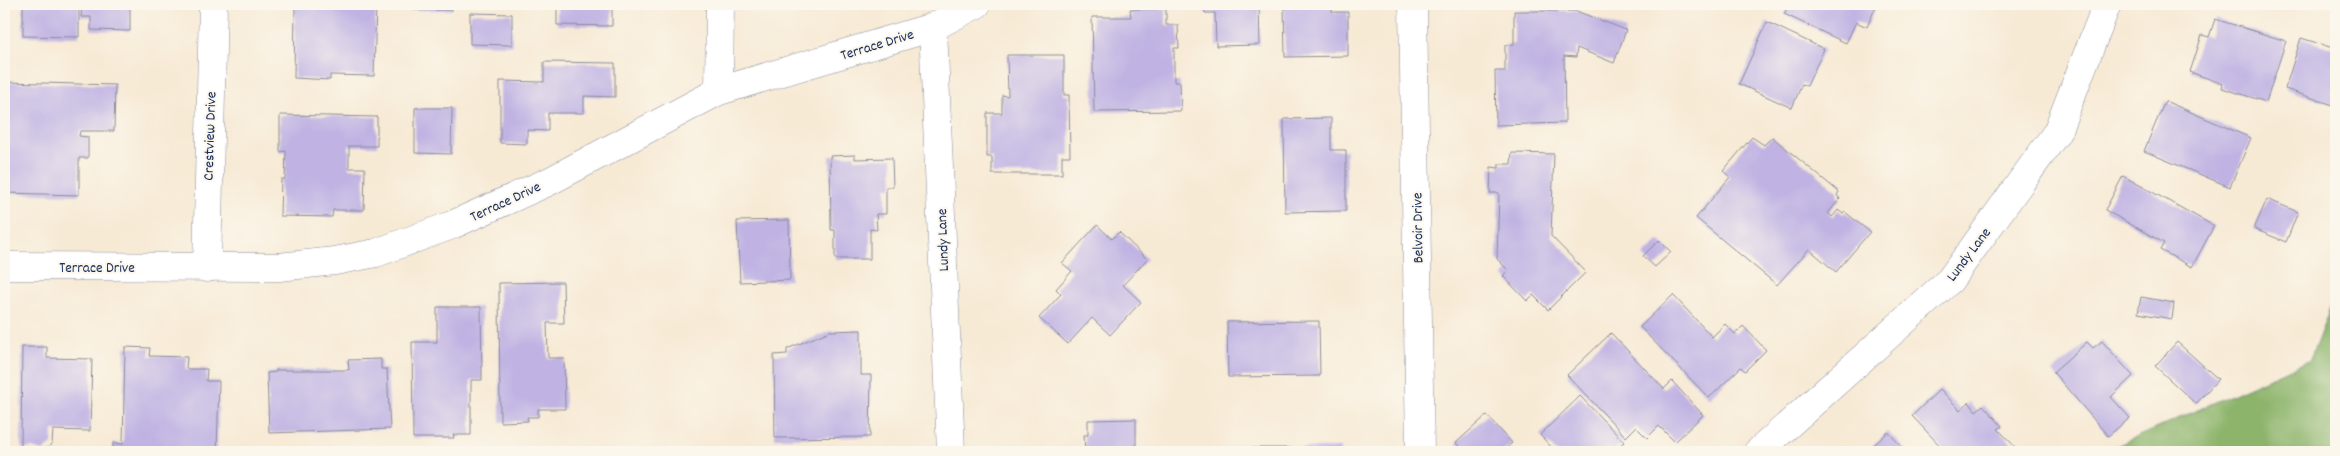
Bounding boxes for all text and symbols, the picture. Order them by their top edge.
street label: Terrace Drive [838,24,917,68]
street label: Crestview Drive [198,91,224,181]
street label: Terrace Drive [467,177,545,229]
street label: Belvoir Drive [1407,192,1431,264]
street label: Lundy Lane [932,208,956,272]
street label: Lundy Lane [1942,223,1998,287]
street label: Terrace Drive [59,258,135,280]

